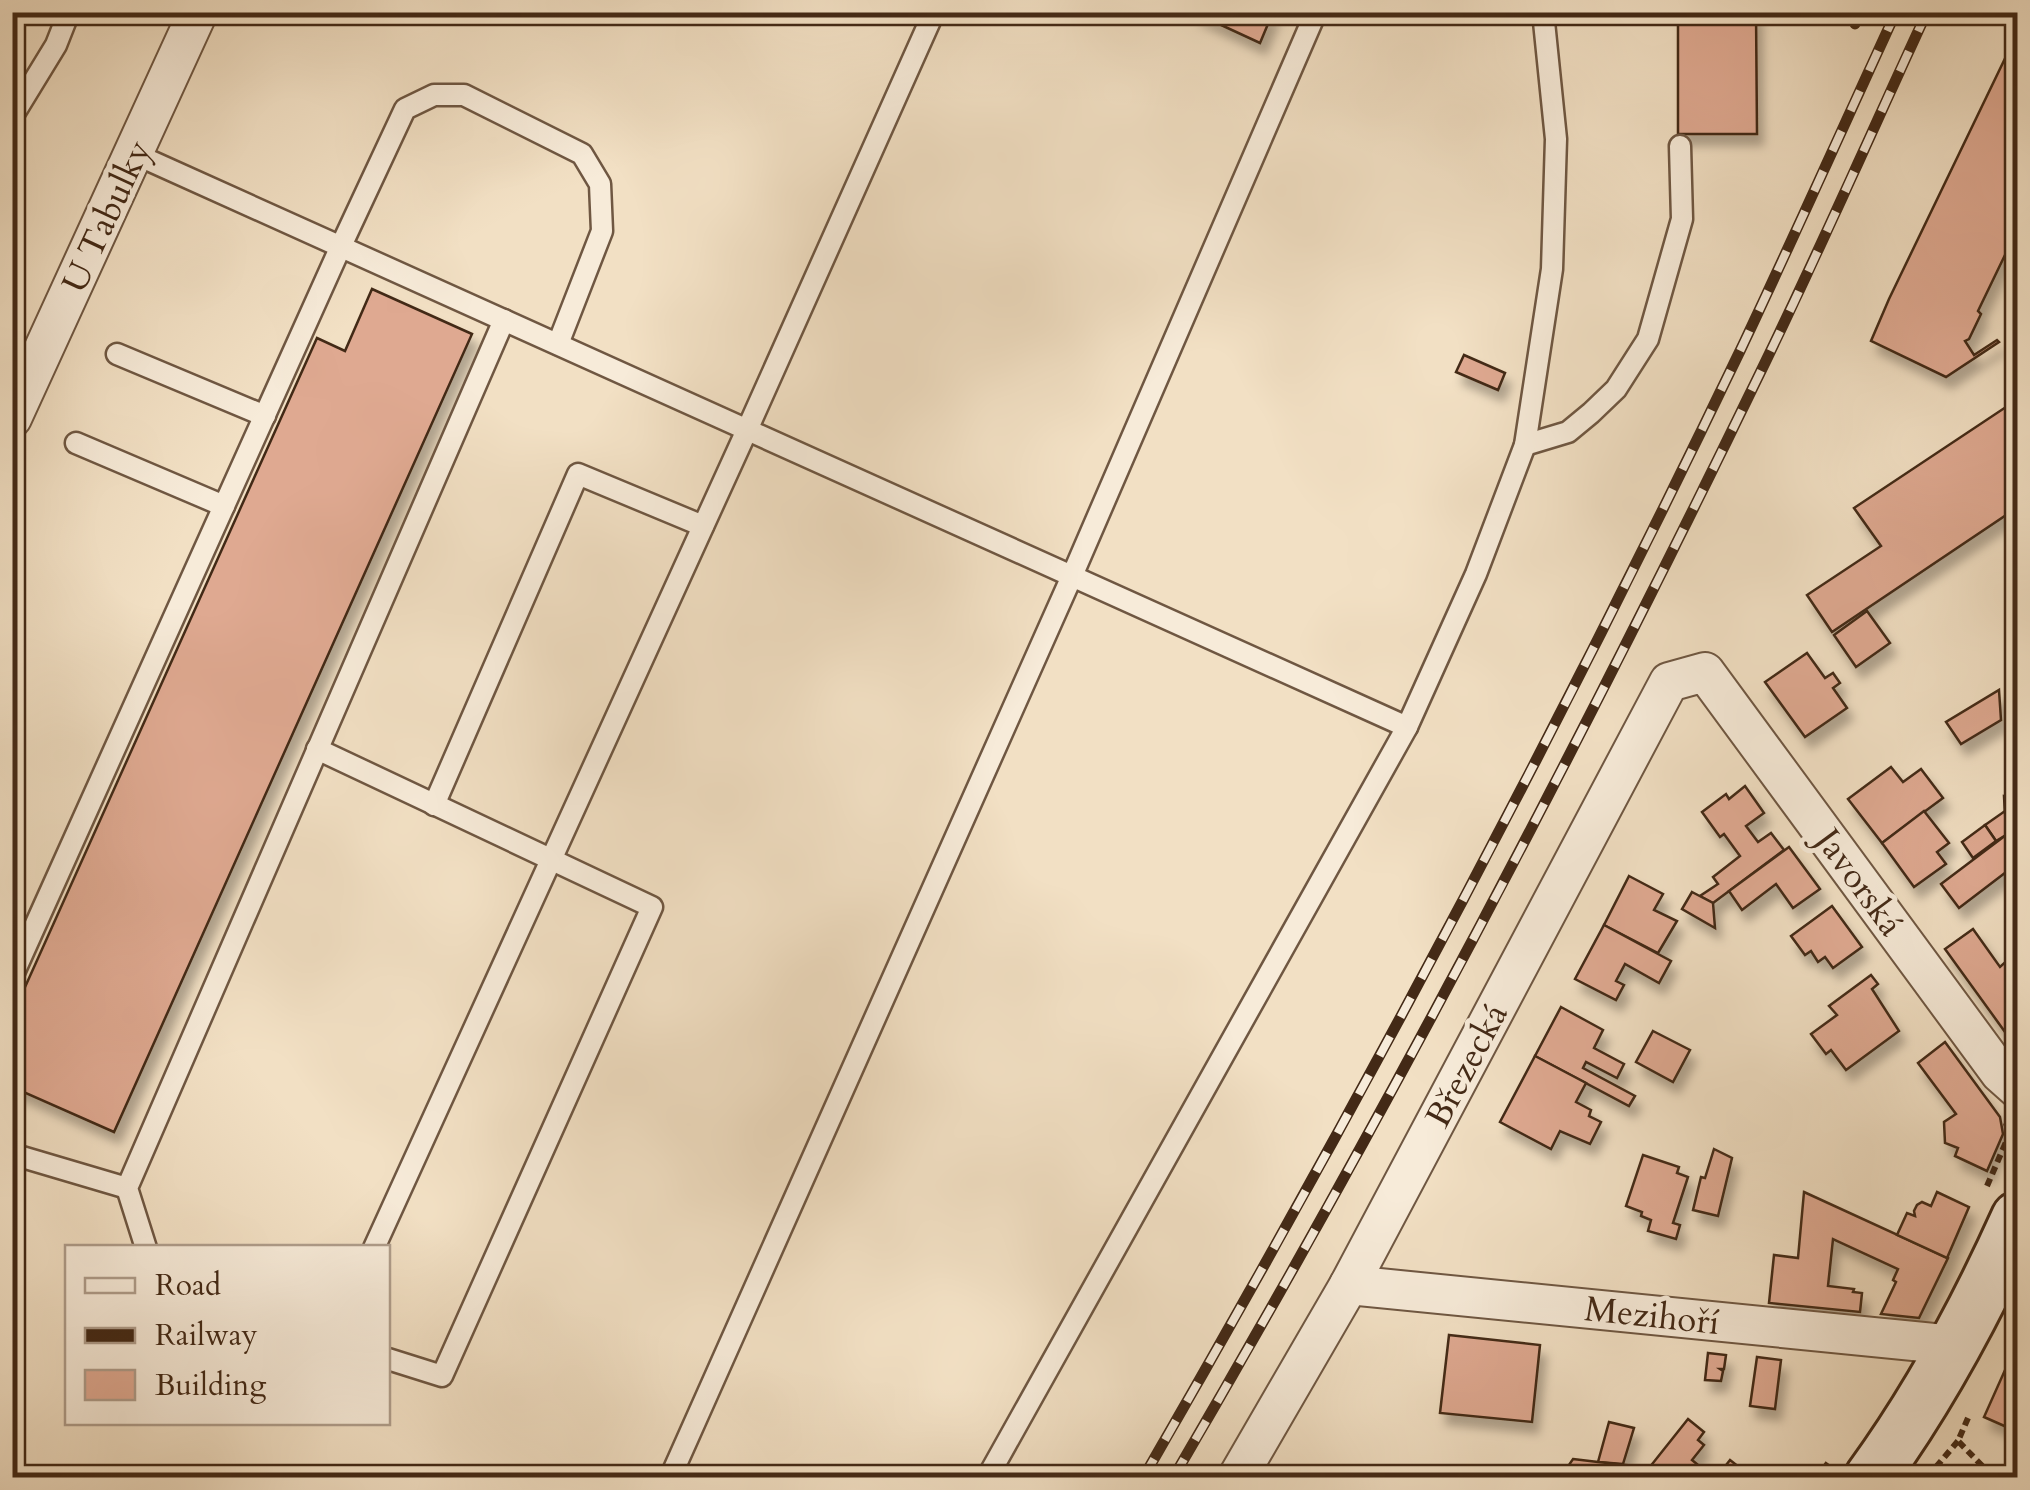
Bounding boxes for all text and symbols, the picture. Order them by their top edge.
street label: U Tabulky [51,132,163,300]
street label: Javorská [1801,815,1914,946]
street label: Březecká [1414,995,1519,1136]
legend [65,1245,390,1425]
text: Road [155,1265,221,1306]
street label: Mezihoří [1582,1285,1722,1347]
text: Railway [155,1315,258,1356]
text: Building [155,1365,266,1406]

